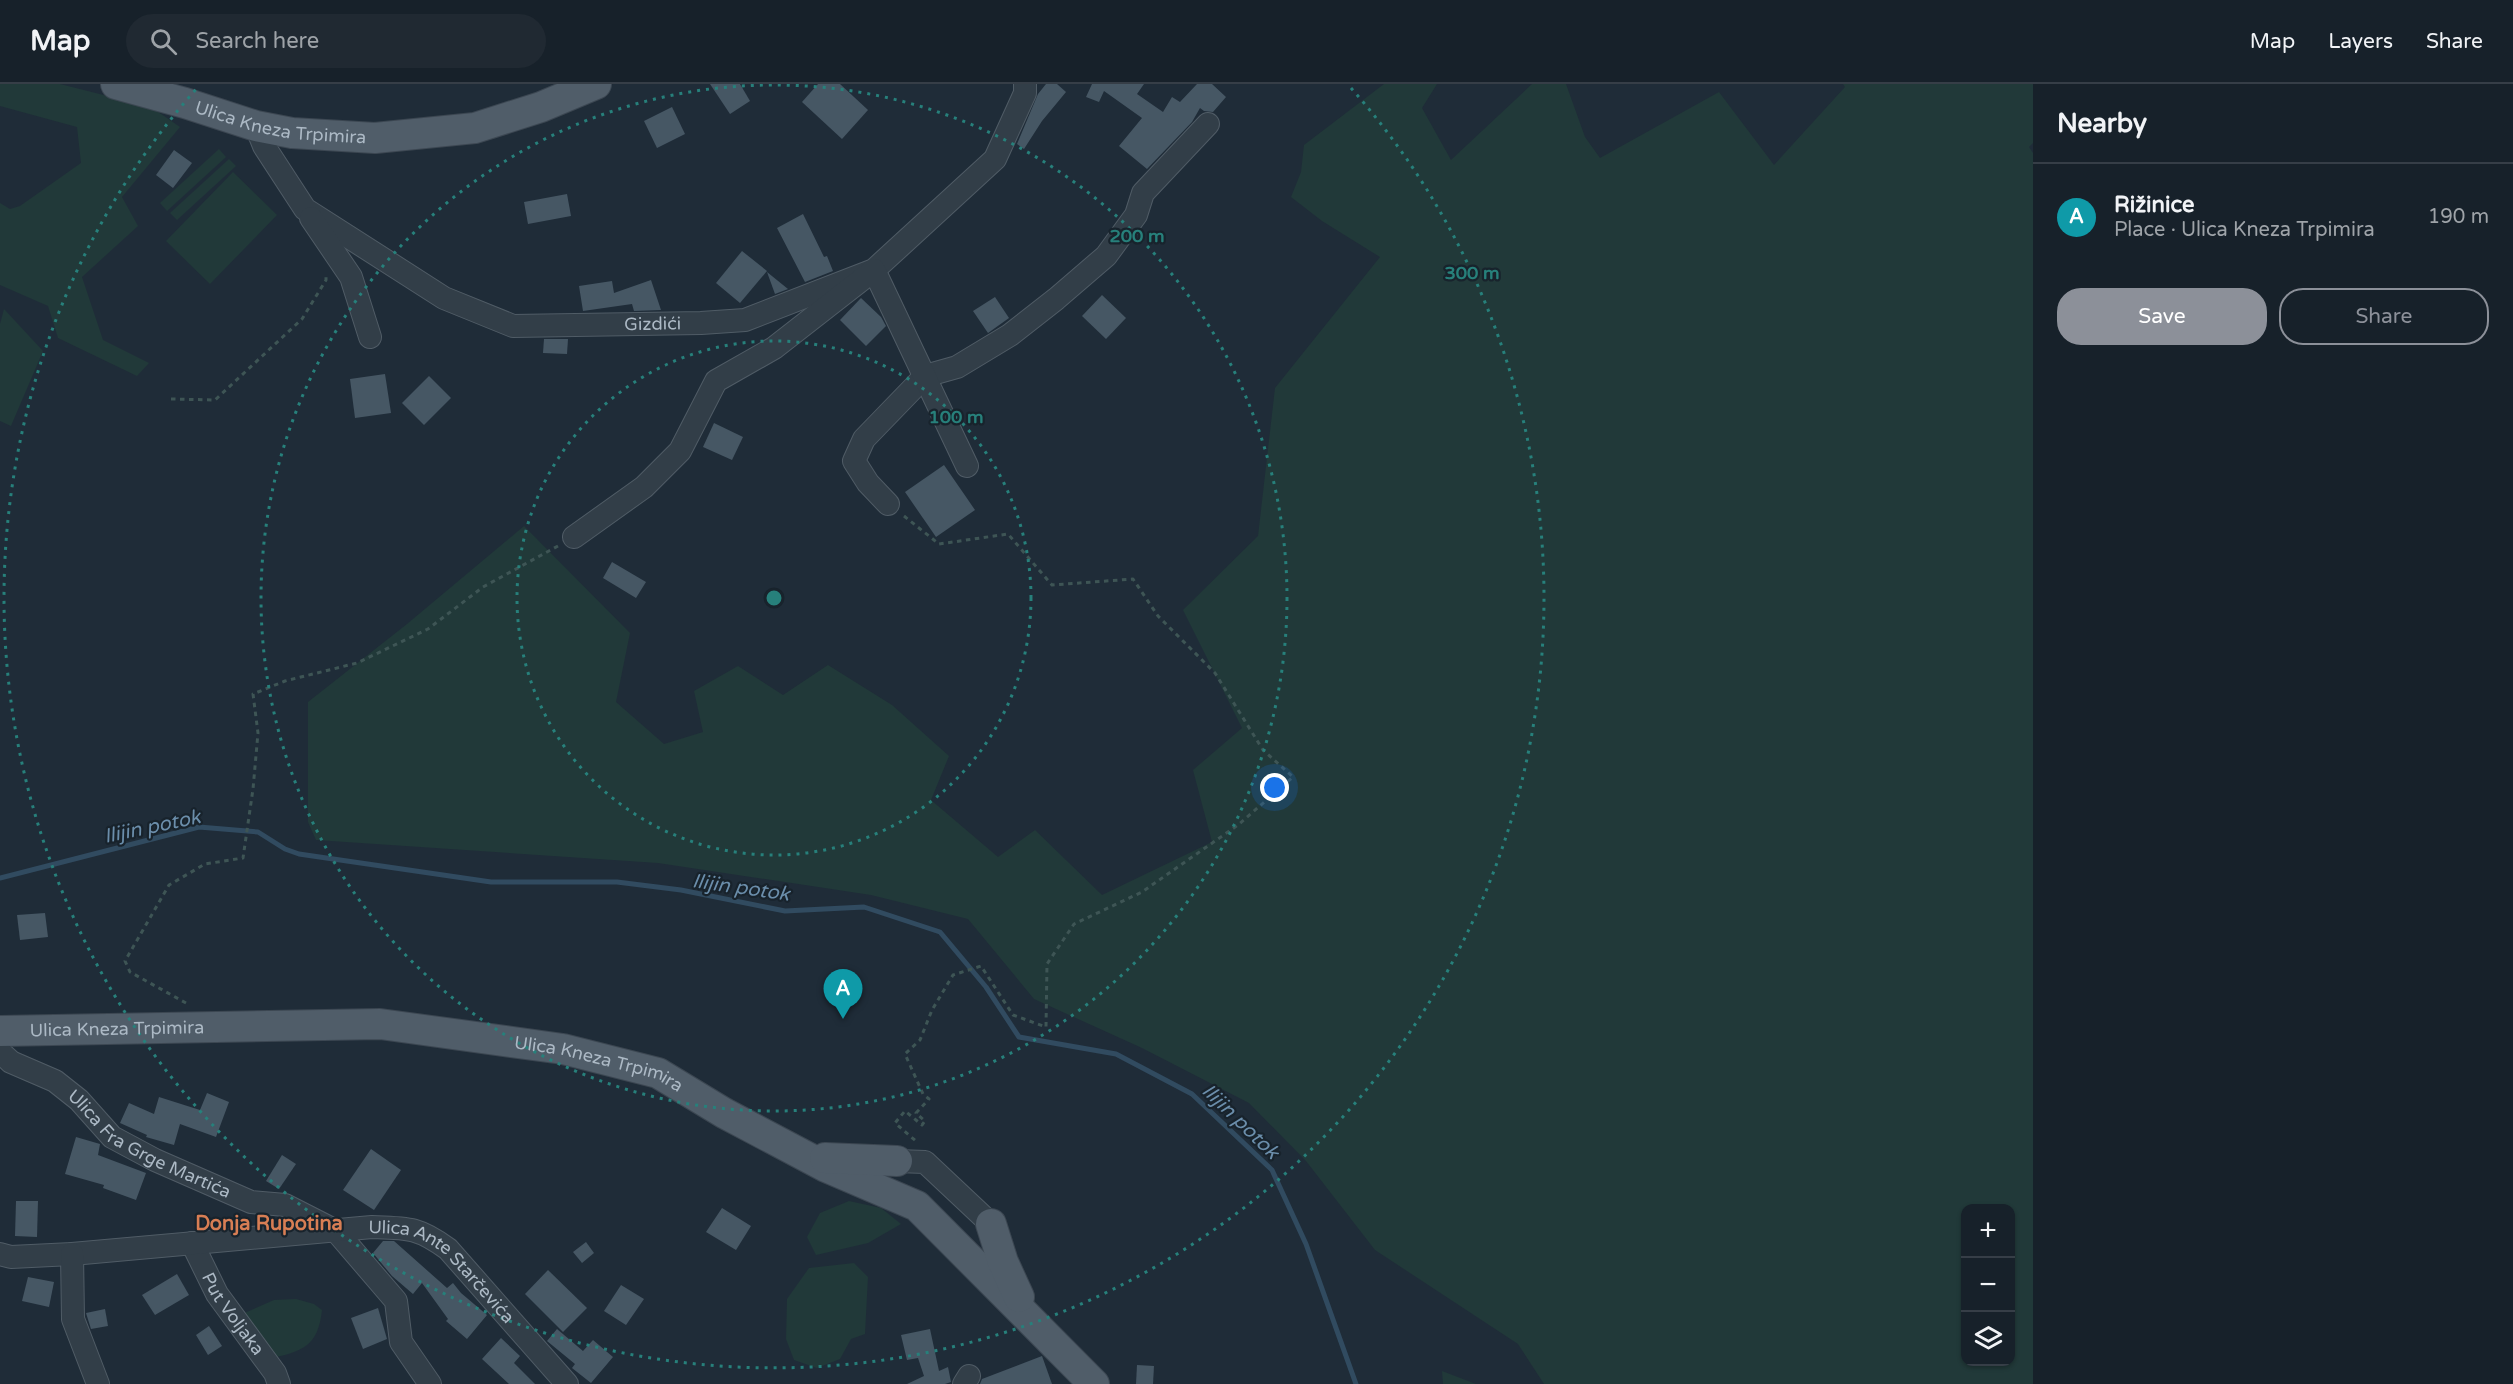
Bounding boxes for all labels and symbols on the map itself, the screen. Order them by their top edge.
street label: Ulica Kneza Trpimira [192,96,367,148]
text: 200 m [1109,225,1165,247]
text: 300 m [1444,262,1500,284]
street label: Gizdići [624,312,681,335]
text: 100 m [928,406,984,428]
centre of rings [764,588,784,608]
your location [1260,773,1289,802]
water label: Ilijin potok [102,805,205,849]
water label: Ilijin potok [691,869,793,907]
pin: A [824,970,862,1019]
street label: Ulica Kneza Trpimira [30,1016,204,1041]
street label: Ulica Kneza Trpimira [513,1031,687,1097]
water label: Ilijin potok [1197,1079,1285,1166]
street label: Ulica Fra Grge Martića [64,1085,234,1203]
district label: Donja Rupotina [195,1212,343,1236]
street label: Ulica Ante Starčevića [368,1216,519,1328]
street label: Put Voljaka [197,1269,269,1359]

